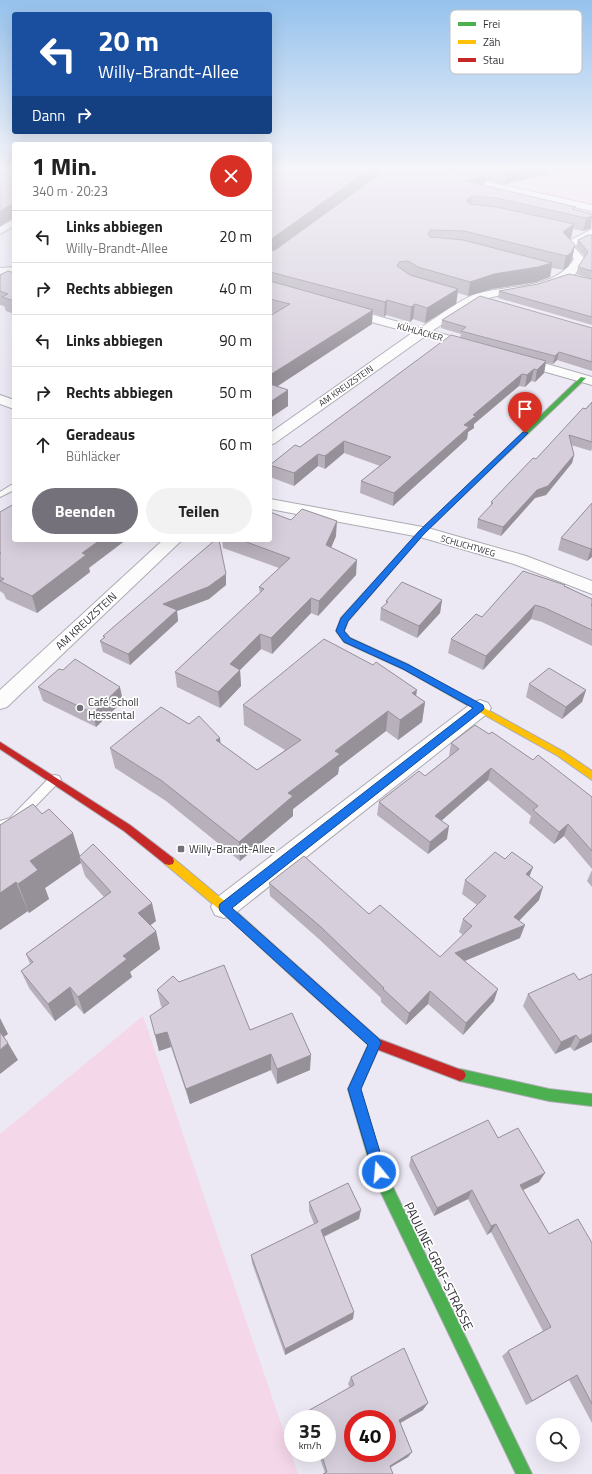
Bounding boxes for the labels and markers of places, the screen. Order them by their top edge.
pin [508,392,542,433]
place label: Café Scholl Hessental [88,694,139,723]
marker: Café Scholl Hessental [75,703,85,713]
place label: Willy-Brandt-Allee [189,841,276,857]
marker: Willy-Brandt-Allee [176,844,186,854]

